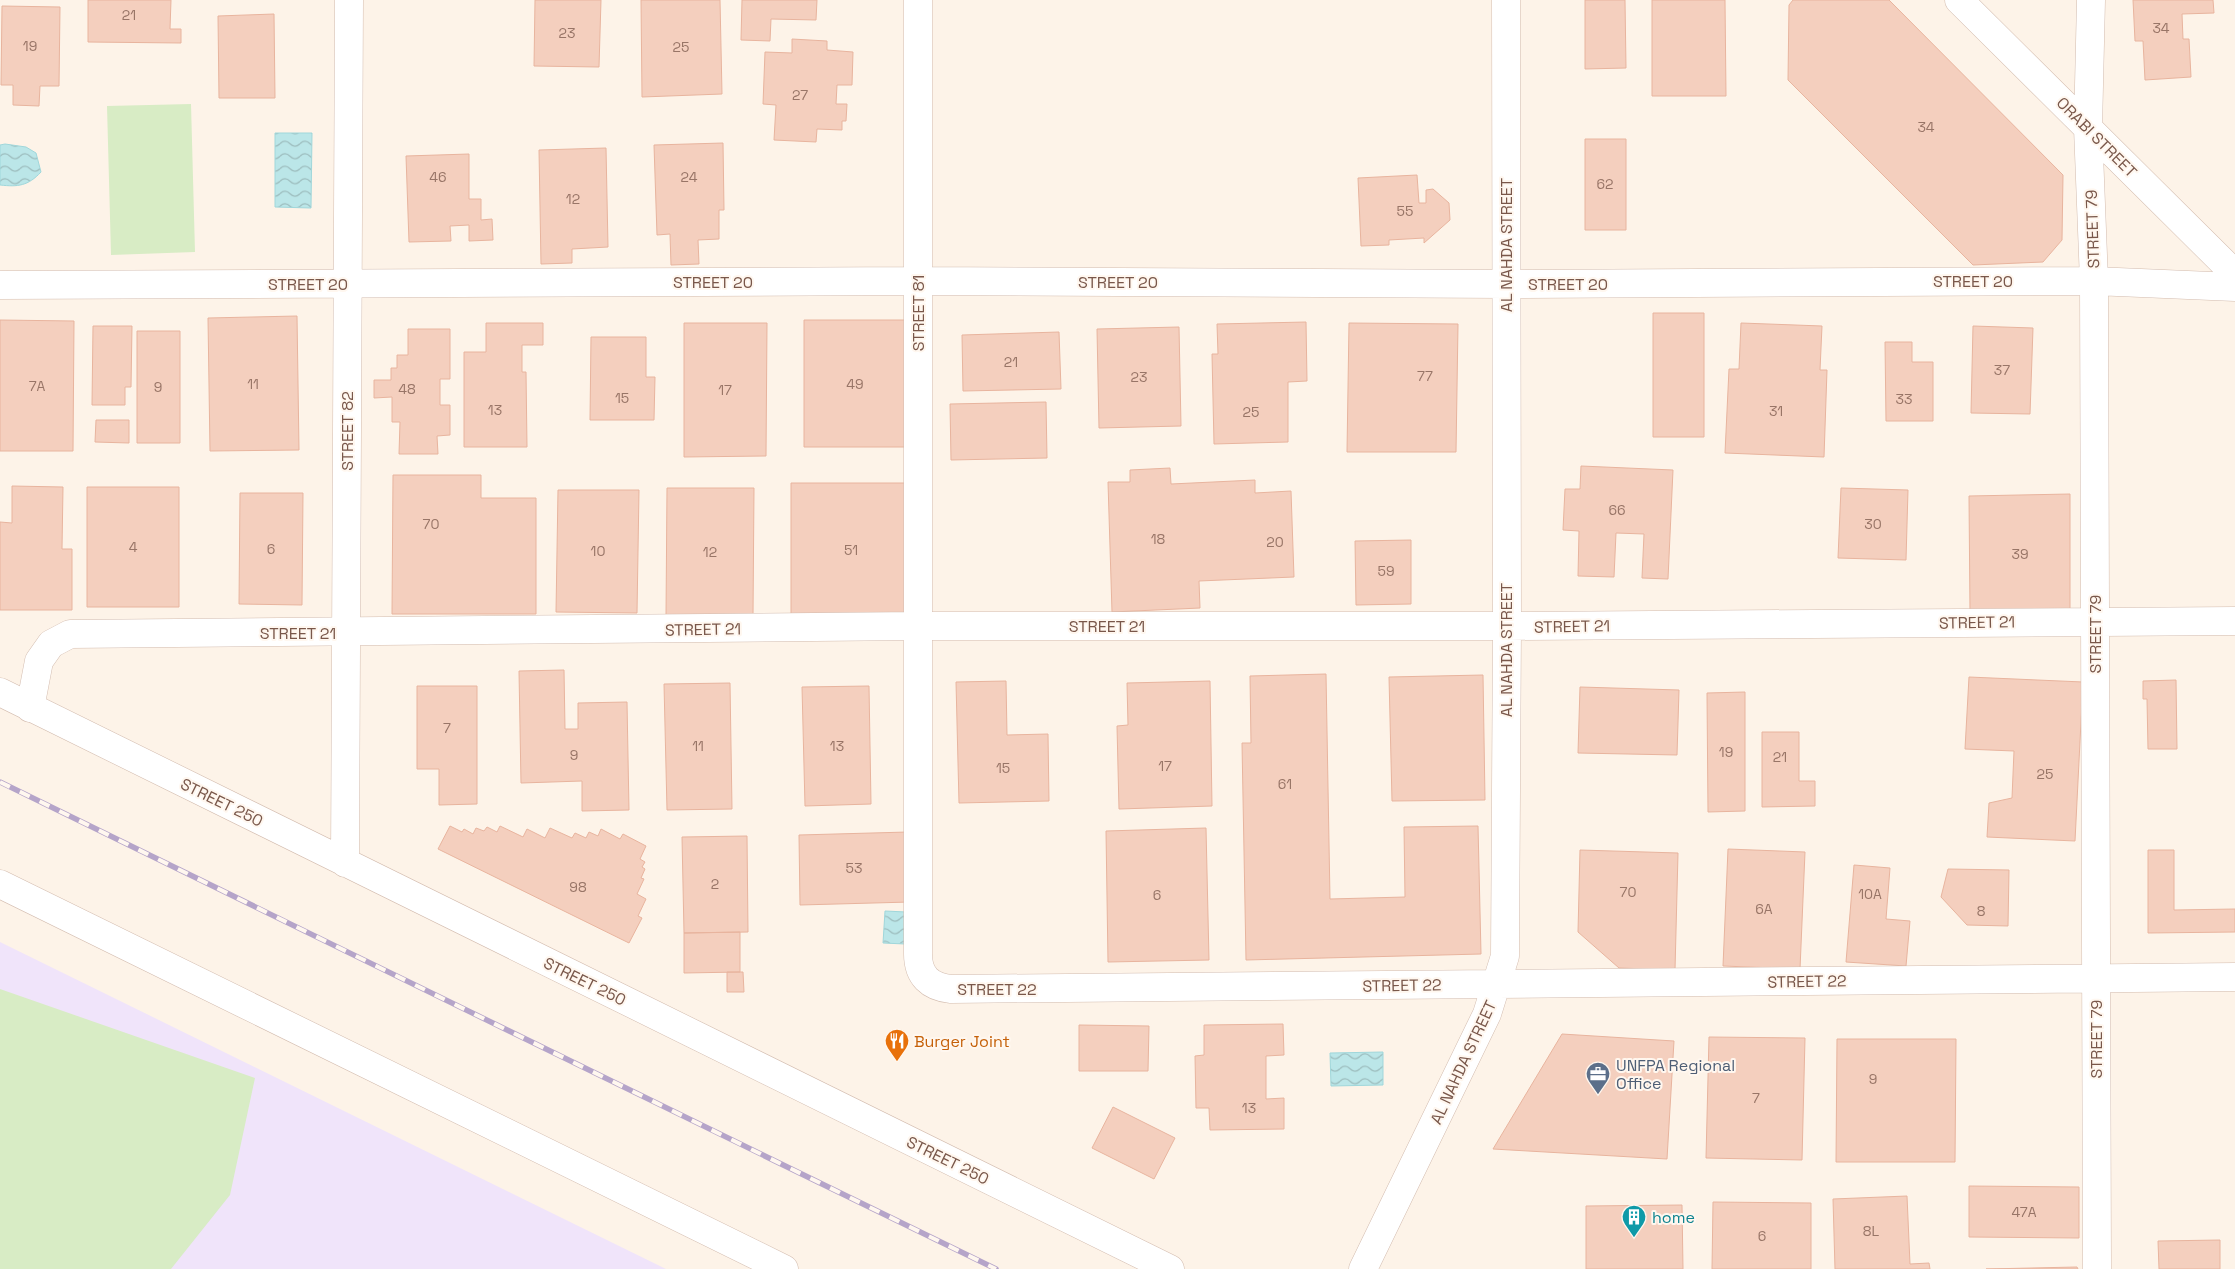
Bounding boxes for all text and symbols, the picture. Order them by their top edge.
house number: 21 [122,6,136,24]
house number: 34 [2152,19,2170,37]
house number: 23 [559,24,575,42]
house number: 19 [23,37,37,55]
house number: 25 [673,38,689,56]
house number: 27 [792,86,808,104]
street label: ORABI STREET [2052,93,2141,182]
house number: 34 [1917,118,1935,136]
house number: 46 [429,168,447,186]
house number: 24 [681,168,698,186]
house number: 62 [1597,175,1613,193]
street label: AL NAHDA STREET [1496,178,1517,312]
street label: STREET 79 [2081,189,2104,269]
house number: 12 [566,190,580,208]
house number: 55 [1397,202,1413,220]
street label: STREET 20 [1933,271,2013,292]
street label: STREET 20 [673,272,753,293]
street label: STREET 20 [1078,272,1158,293]
street label: STREET 20 [268,274,348,295]
street label: STREET 20 [1528,274,1608,295]
street label: STREET 81 [908,275,929,351]
house number: 21 [1004,353,1018,371]
house number: 37 [1994,361,2010,379]
house number: 77 [1417,367,1433,385]
house number: 23 [1131,368,1147,386]
house number: 11 [247,375,259,393]
house number: 49 [846,375,864,393]
house number: 7A [29,377,46,395]
house number: 9 [154,378,162,396]
house number: 48 [398,380,416,398]
house number: 17 [718,381,732,399]
house number: 15 [615,389,629,407]
house number: 33 [1896,390,1912,408]
street label: STREET 82 [337,391,358,471]
house number: 13 [488,401,502,419]
house number: 31 [1769,402,1783,420]
house number: 25 [1243,403,1259,421]
house number: 66 [1608,501,1626,519]
house number: 70 [423,515,439,533]
house number: 30 [1864,515,1882,533]
house number: 18 [1151,530,1166,548]
house number: 20 [1266,533,1284,551]
house number: 4 [129,538,138,556]
house number: 6 [267,540,275,558]
house number: 51 [844,541,858,559]
house number: 10 [591,542,605,560]
house number: 12 [703,543,717,561]
house number: 39 [2011,545,2029,563]
house number: 59 [1378,562,1394,580]
street label: AL NAHDA STREET [1496,583,1517,717]
street label: STREET 79 [2085,595,2106,673]
street label: STREET 21 [1939,611,2015,634]
street label: STREET 21 [1534,615,1610,638]
street label: STREET 21 [1069,616,1145,637]
street label: STREET 21 [665,618,741,641]
street label: STREET 21 [260,623,336,644]
house number: 7 [443,719,451,737]
house number: 11 [692,737,704,755]
house number: 13 [830,737,844,755]
house number: 19 [1719,743,1733,761]
house number: 9 [570,746,578,764]
house number: 21 [1773,748,1787,766]
house number: 17 [1158,757,1172,775]
house number: 15 [996,759,1010,777]
house number: 25 [2037,765,2053,783]
street label: STREET 250 [177,773,267,831]
house number: 61 [1278,775,1292,793]
house number: 53 [846,859,862,877]
house number: 2 [711,875,719,893]
house number: 98 [569,878,587,896]
house number: 70 [1620,883,1636,901]
house number: 10A [1858,885,1882,903]
house number: 6 [1153,886,1161,904]
house number: 6A [1755,900,1773,918]
house number: 8 [1977,902,1986,920]
street label: STREET 250 [540,952,630,1010]
street label: STREET 22 [1767,970,1847,993]
street label: STREET 22 [1362,974,1442,997]
street label: STREET 22 [957,979,1037,1000]
street label: AL NAHDA STREET [1426,997,1501,1128]
street label: STREET 79 [2086,1000,2107,1078]
restaurant icon: Burger Joint [884,1028,910,1062]
place label: Burger Joint [914,1031,1010,1052]
place label: UNFPA Regional Office [1616,1055,1735,1094]
office icon: UNFPA Regional Office [1585,1061,1611,1095]
house number: 9 [1869,1070,1877,1088]
house number: 7 [1752,1089,1760,1107]
house number: 13 [1242,1099,1256,1117]
street label: STREET 250 [903,1131,993,1189]
house number: 47A [2011,1203,2037,1221]
building icon: home [1621,1204,1647,1238]
place label: home [1652,1207,1695,1228]
house number: 8L [1863,1222,1880,1240]
house number: 6 [1758,1227,1766,1245]

